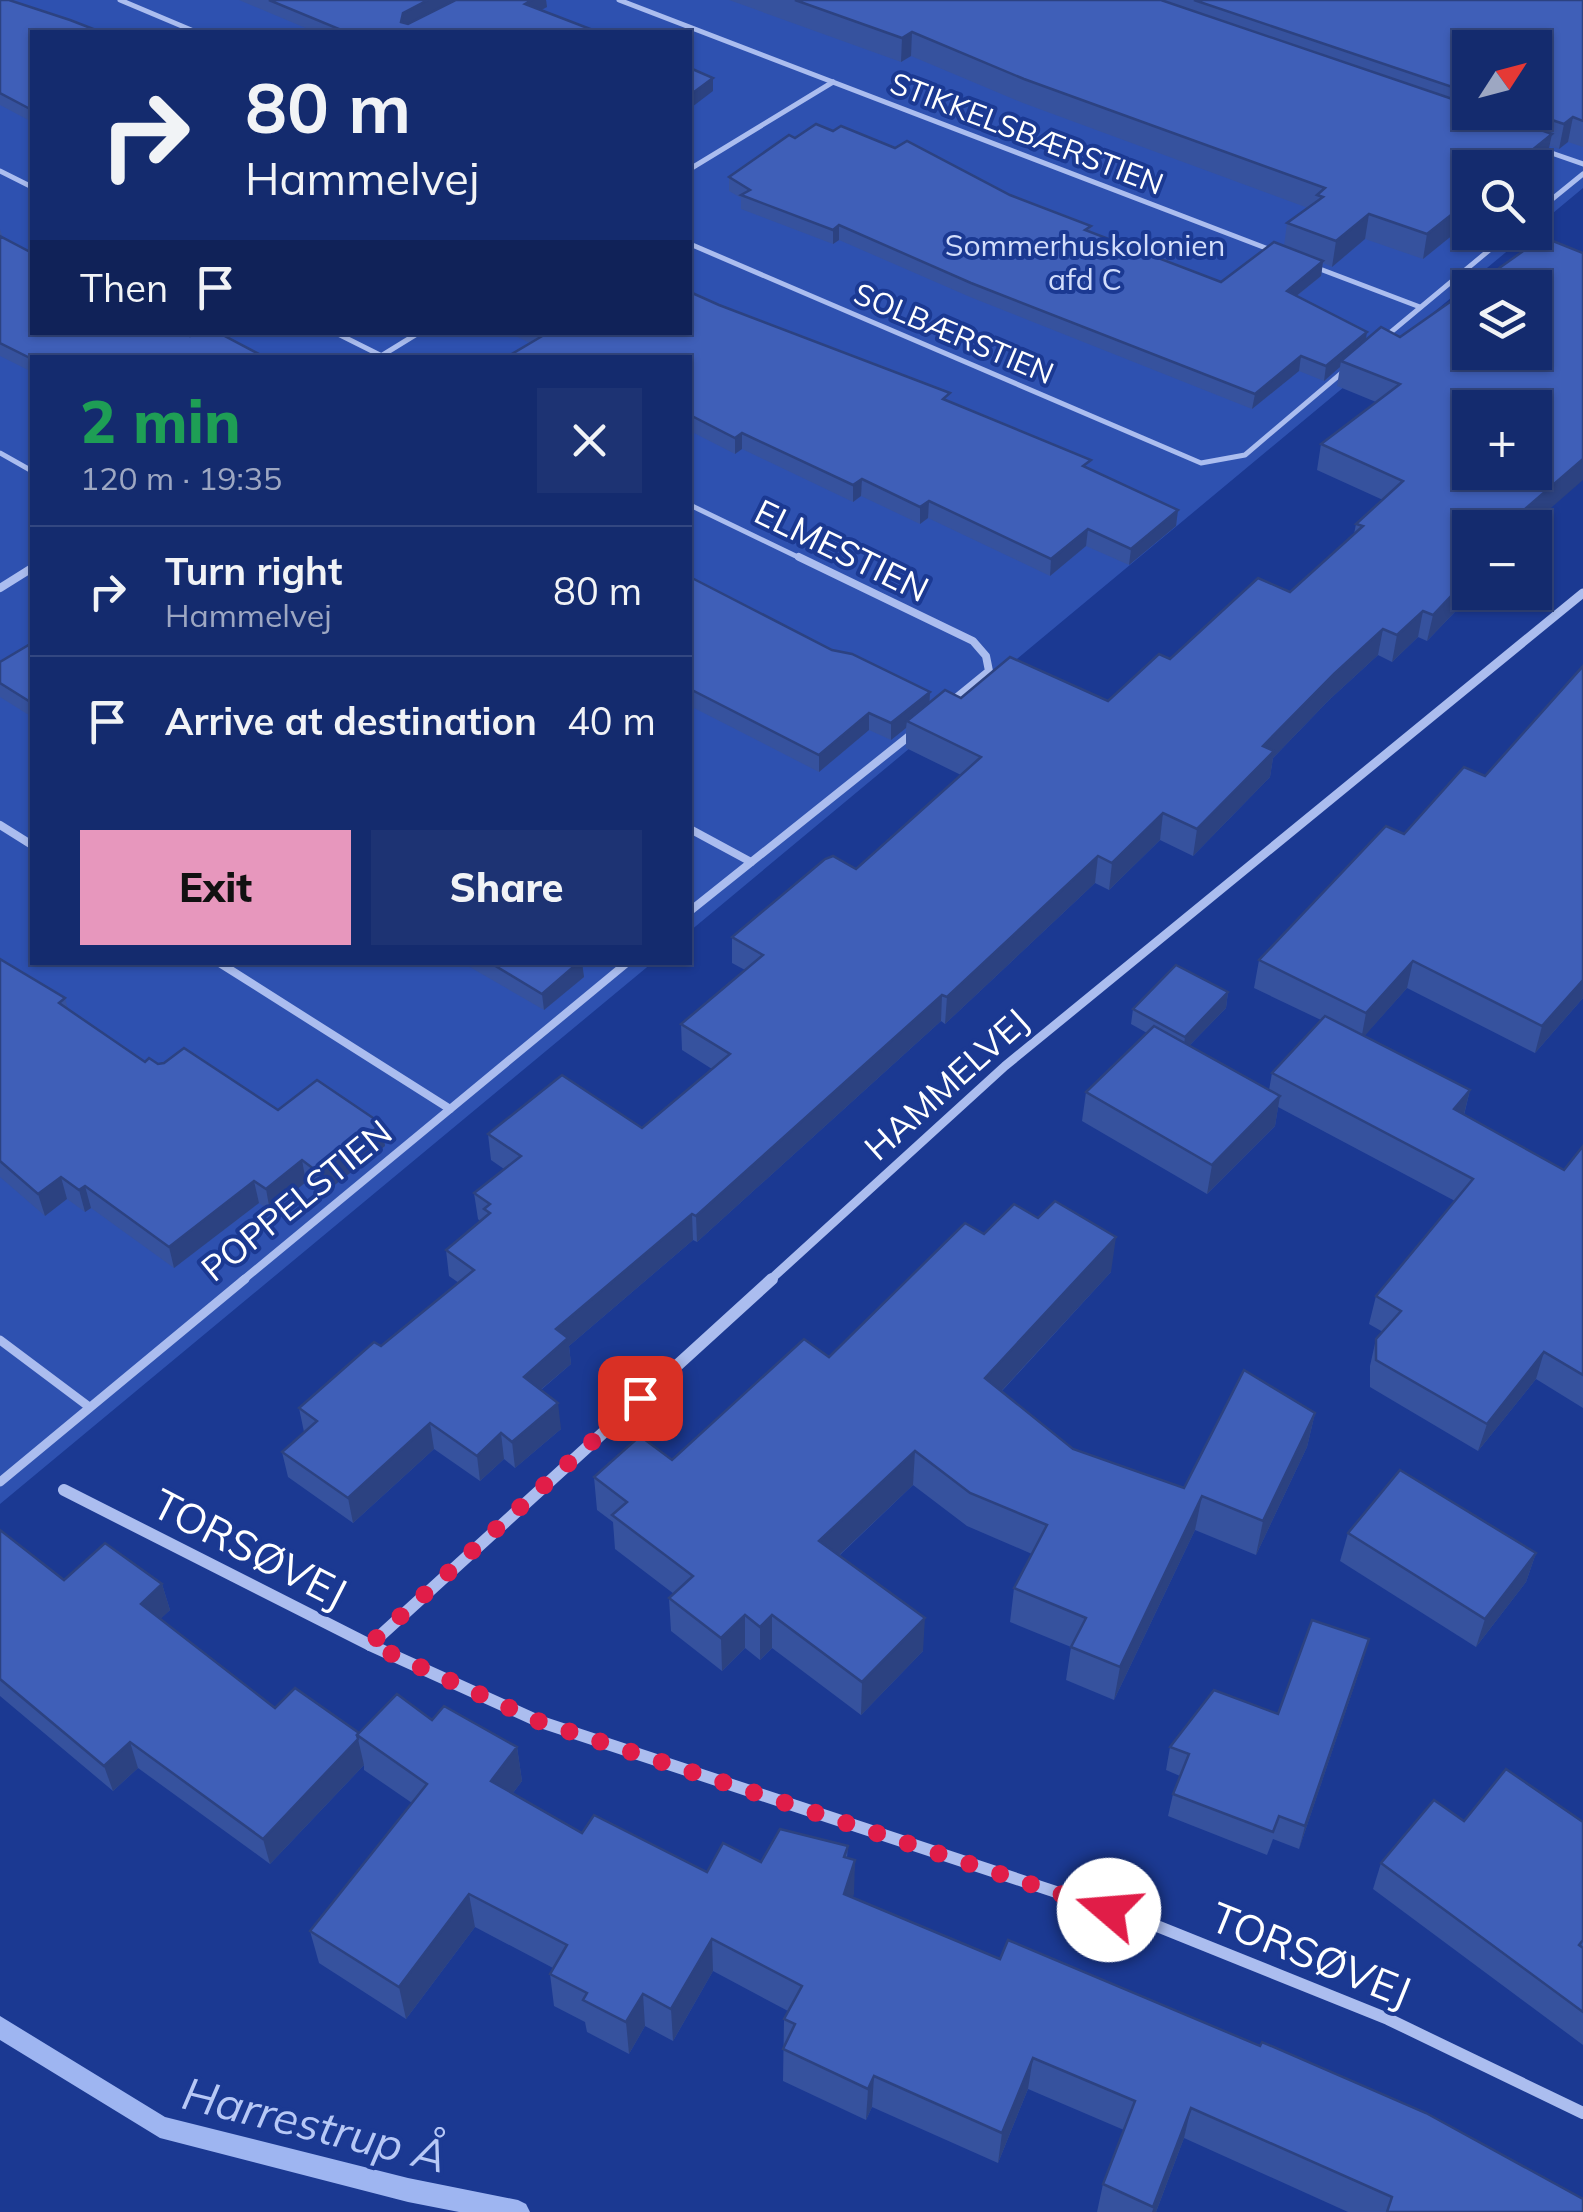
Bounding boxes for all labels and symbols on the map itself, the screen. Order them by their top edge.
north arrow [1452,30,1552,130]
street label: STIKKELSBÆRSTIEN [885,63,1169,203]
park label: Sommerhuskolonien afd C [945,226,1225,298]
street label: SOLBÆRSTIEN [848,274,1060,392]
street label: ELMESTIEN [748,489,936,611]
street label: HAMMELVEJ [855,999,1037,1169]
street label: POPPELSTIEN [192,1110,400,1290]
pin [598,1356,683,1441]
street label: TORSØVEJ [144,1477,356,1619]
position arrow [1057,1858,1161,1962]
street label: TORSØVEJ [1203,1890,1419,2018]
water label: Harrestrup Å [177,2064,453,2184]

